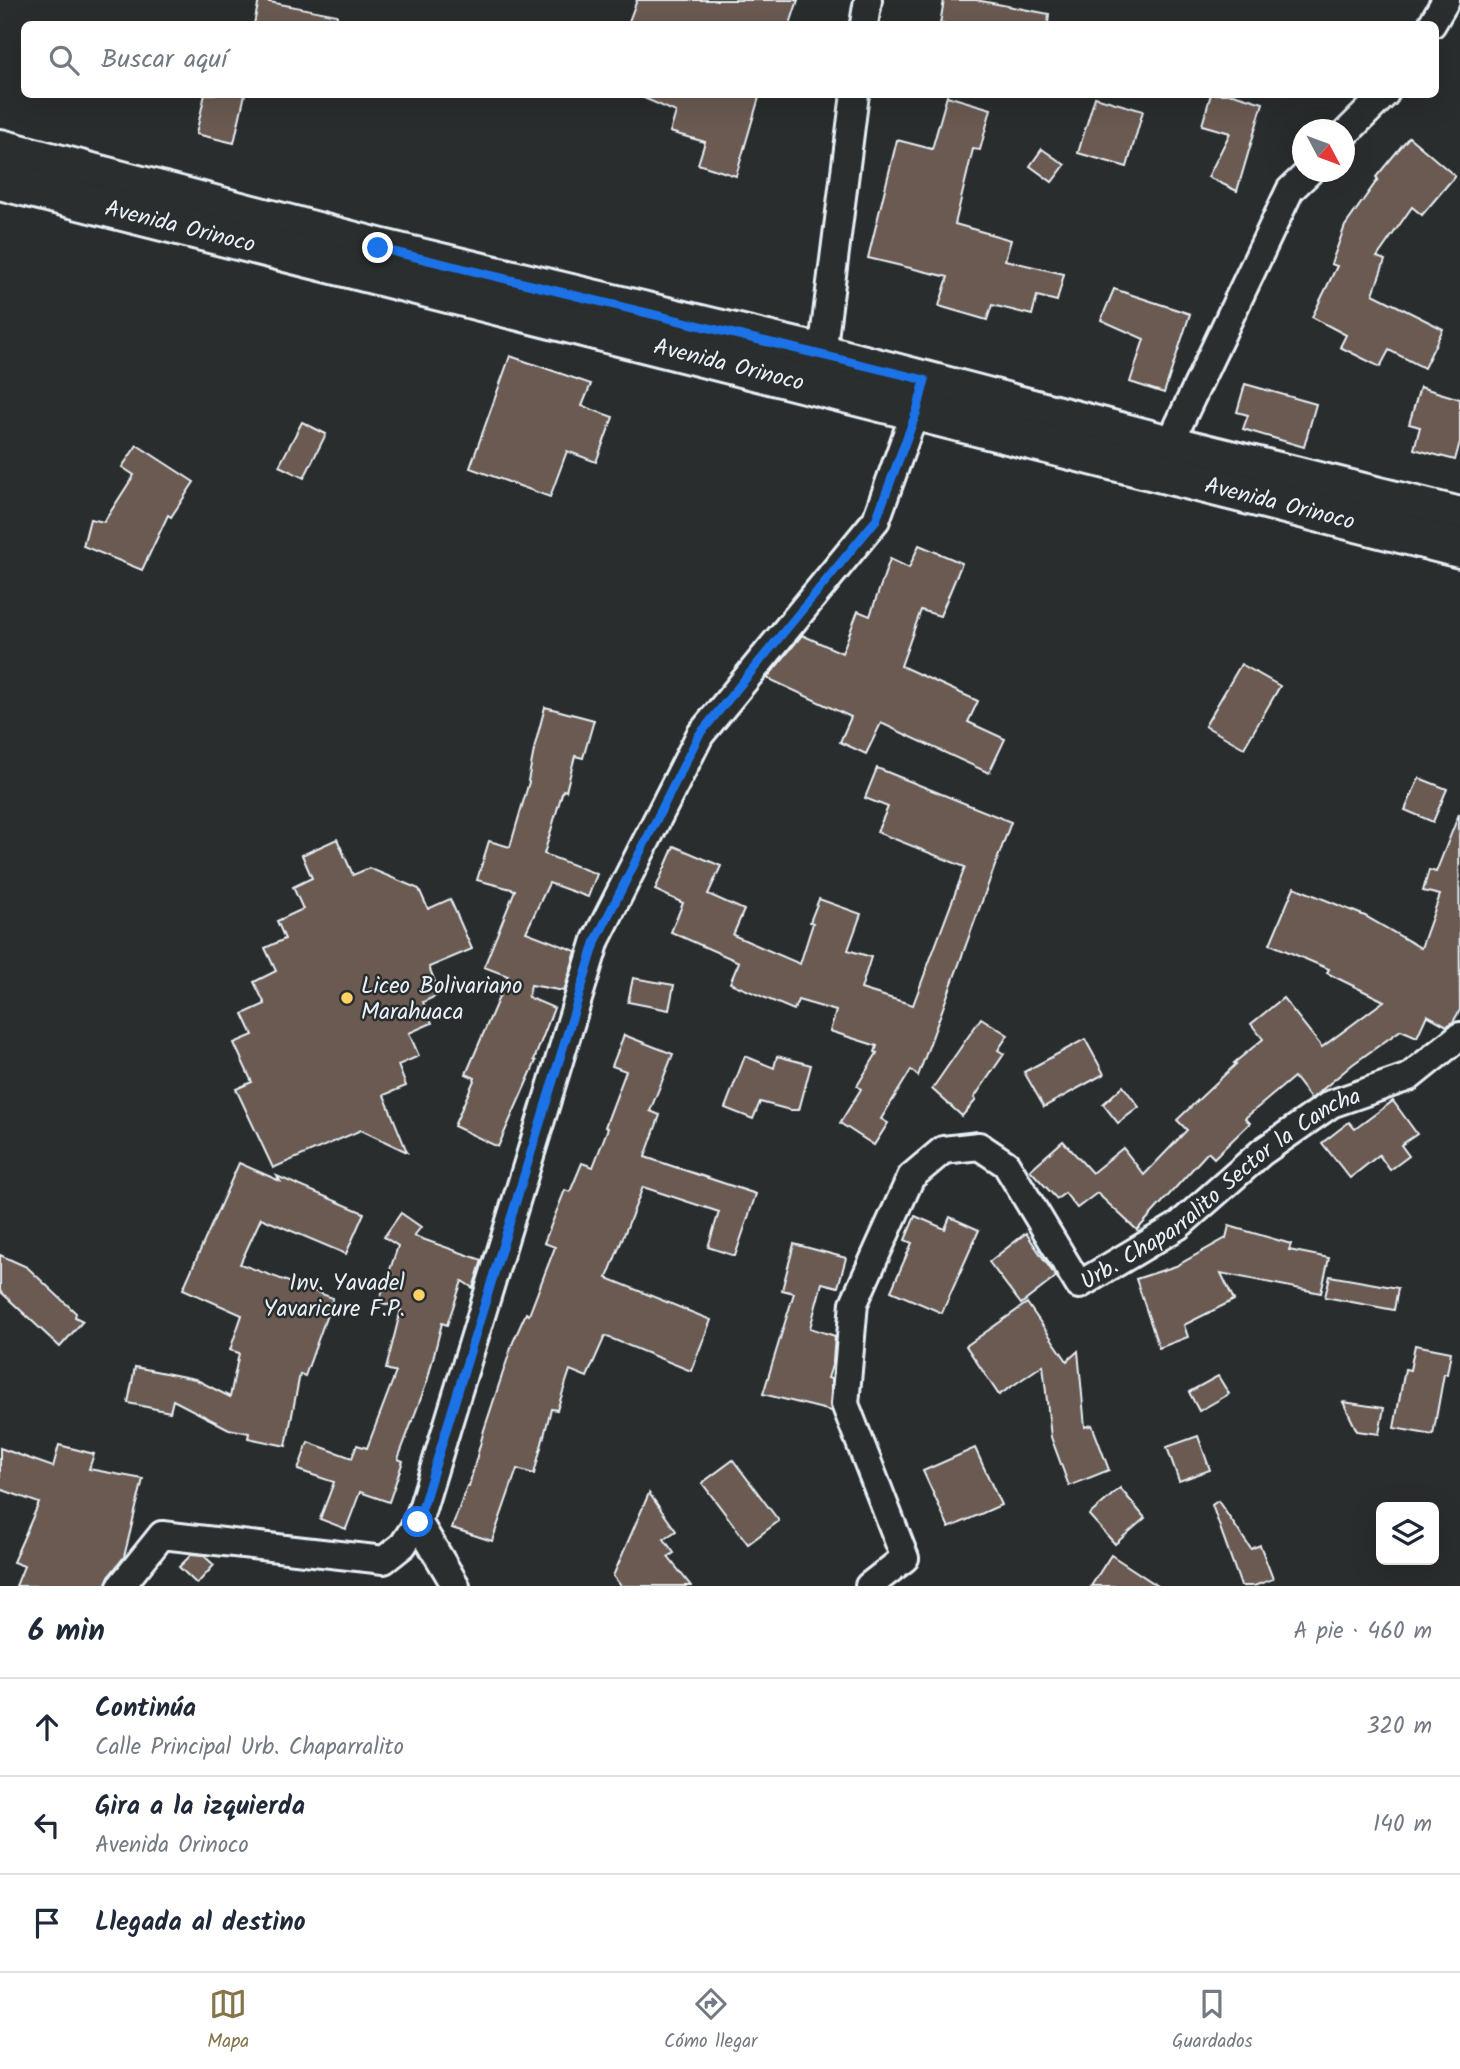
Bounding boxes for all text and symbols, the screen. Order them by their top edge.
search box [21,21,1439,98]
text: Buscar aquí [101,39,227,81]
icon: search [45,41,83,79]
north arrow [1292,119,1355,182]
street label: Avenida Orinoco [101,191,259,264]
route end [362,232,393,263]
street label: Avenida Orinoco [650,329,808,402]
street label: Avenida Orinoco [1200,468,1358,541]
place label: Liceo Bolivariano Marahuaca [361,969,522,1031]
marker: Liceo Bolivariano Marahuaca [339,990,355,1006]
street label: Urb. Chaparralito Sector la Cancha [1074,1079,1366,1300]
place label: Inv. Yavadel Yavaricure F.P. [264,1266,405,1328]
marker: Inv. Yavadel Yavaricure F.P. [411,1287,427,1303]
map controls [1376,1502,1439,1565]
button: layers [1376,1502,1439,1565]
route start [402,1506,433,1537]
text: 6 min [28,1608,105,1656]
text: A pie · 460 m [1294,1614,1432,1650]
text: Continúa [95,1688,196,1730]
icon: ahead [28,1708,66,1746]
text: 320 m [1366,1709,1432,1745]
text: Calle Principal Urb. Chaparralito [95,1730,404,1766]
text: Gira a la izquierda [95,1786,305,1828]
icon: left [28,1806,66,1844]
text: 140 m [1373,1807,1432,1843]
text: Avenida Orinoco [95,1828,249,1864]
text: Llegada al destino [95,1902,306,1944]
icon: arrive [28,1904,66,1942]
tab: Mapa [207,1985,249,2057]
tab: Cómo llegar [664,1985,757,2057]
tab: Guardados [1172,1985,1253,2057]

